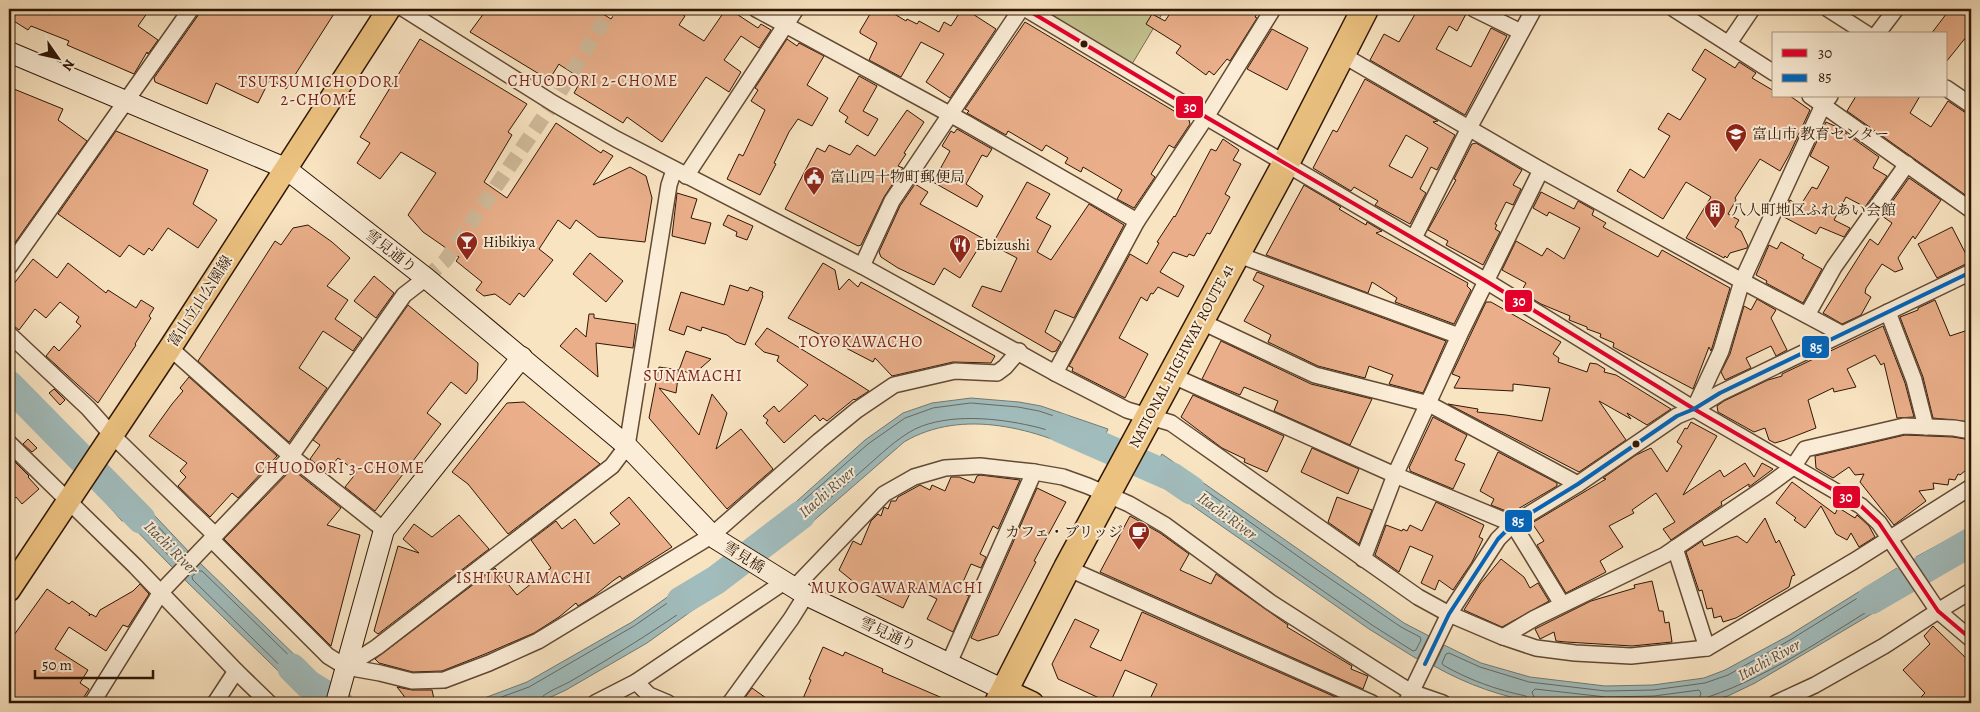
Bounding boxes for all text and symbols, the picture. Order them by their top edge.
north arrow [32,32,82,82]
legend [1772,32,1948,98]
unlabelled marker [1079,39,1089,49]
text: 30 [1818,43,1832,63]
text: N [58,55,79,75]
text: 85 [1818,67,1832,87]
district label: CHUODORI 2-CHOME [508,70,678,92]
district label: TSUTSUMICHODORI 2-CHOME [238,71,400,111]
line badge: 30 [1175,95,1204,119]
text: 30 [1183,98,1197,117]
school or university icon: 富山市 教育センター [1724,122,1748,153]
place label: 富山市 教育センター [1752,124,1889,144]
public building icon: 富山四十物町郵便局 [802,165,826,196]
place label: 富山四十物町郵便局 [830,167,965,187]
building icon: 八人町地区ふれあい会館 [1703,198,1727,229]
place label: 八人町地区ふれあい会館 [1731,200,1896,220]
street label: 雪見通り [361,225,421,277]
bar icon: Hibikiya [455,230,479,261]
place label: Hibikiya [483,232,535,252]
restaurant icon: Ebizushi [948,233,972,264]
place label: Ebizushi [976,235,1030,255]
street label: 富山立山公園線 [163,252,237,350]
street label: NATIONAL HIGHWAY ROUTE 41 [1124,261,1238,451]
line badge: 30 [1504,289,1533,313]
text: 30 [1512,292,1526,311]
district label: TOYOKAWACHO [799,331,923,353]
line badge: 85 [1801,335,1830,359]
text: 85 [1810,338,1822,357]
district label: SUNAMACHI [643,365,743,387]
unlabelled marker [1631,439,1641,449]
district label: CHUODORI 3-CHOME [255,457,425,479]
water label: Itachi River [794,461,860,523]
line badge: 30 [1832,485,1861,509]
water label: Itachi River [1193,487,1262,545]
text: 30 [1839,488,1853,507]
line badge: 85 [1504,509,1533,533]
text: 85 [1512,512,1524,531]
water label: Itachi River [139,516,203,580]
cafe icon: カフェ・ブリッジ [1127,520,1151,551]
place label: カフェ・ブリッジ [1005,522,1123,542]
street label: 雪見橋 [720,537,768,577]
district label: ISHIKURAMACHI [456,567,592,589]
district label: MUKOGAWARAMACHI [811,577,983,599]
street label: 雪見通り [857,612,919,656]
water label: Itachi River [1734,634,1805,686]
scale bar [35,647,152,679]
text: 50 m [42,655,72,675]

